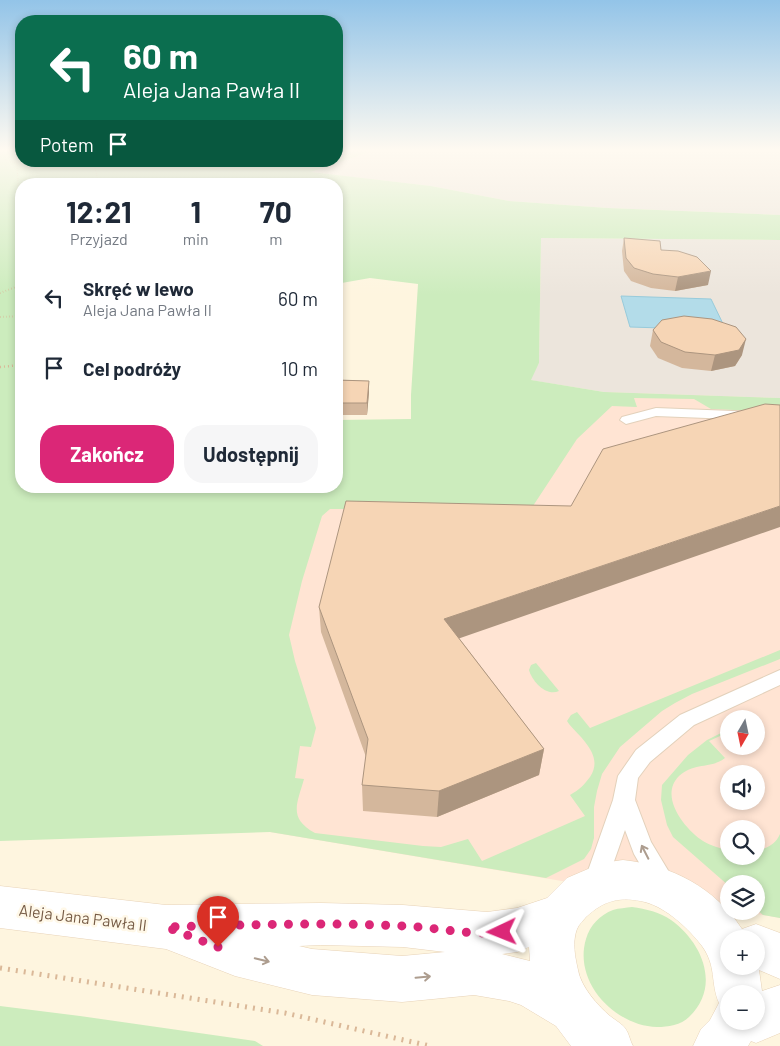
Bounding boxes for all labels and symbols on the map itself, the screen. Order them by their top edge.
north arrow [720,710,765,755]
one-way arrow [640,844,650,859]
pin [197,896,239,947]
street label: Aleja Jana Pawła II [18,900,148,934]
position arrow [475,905,527,957]
one-way arrow [253,956,269,965]
one-way arrow [414,972,430,982]

